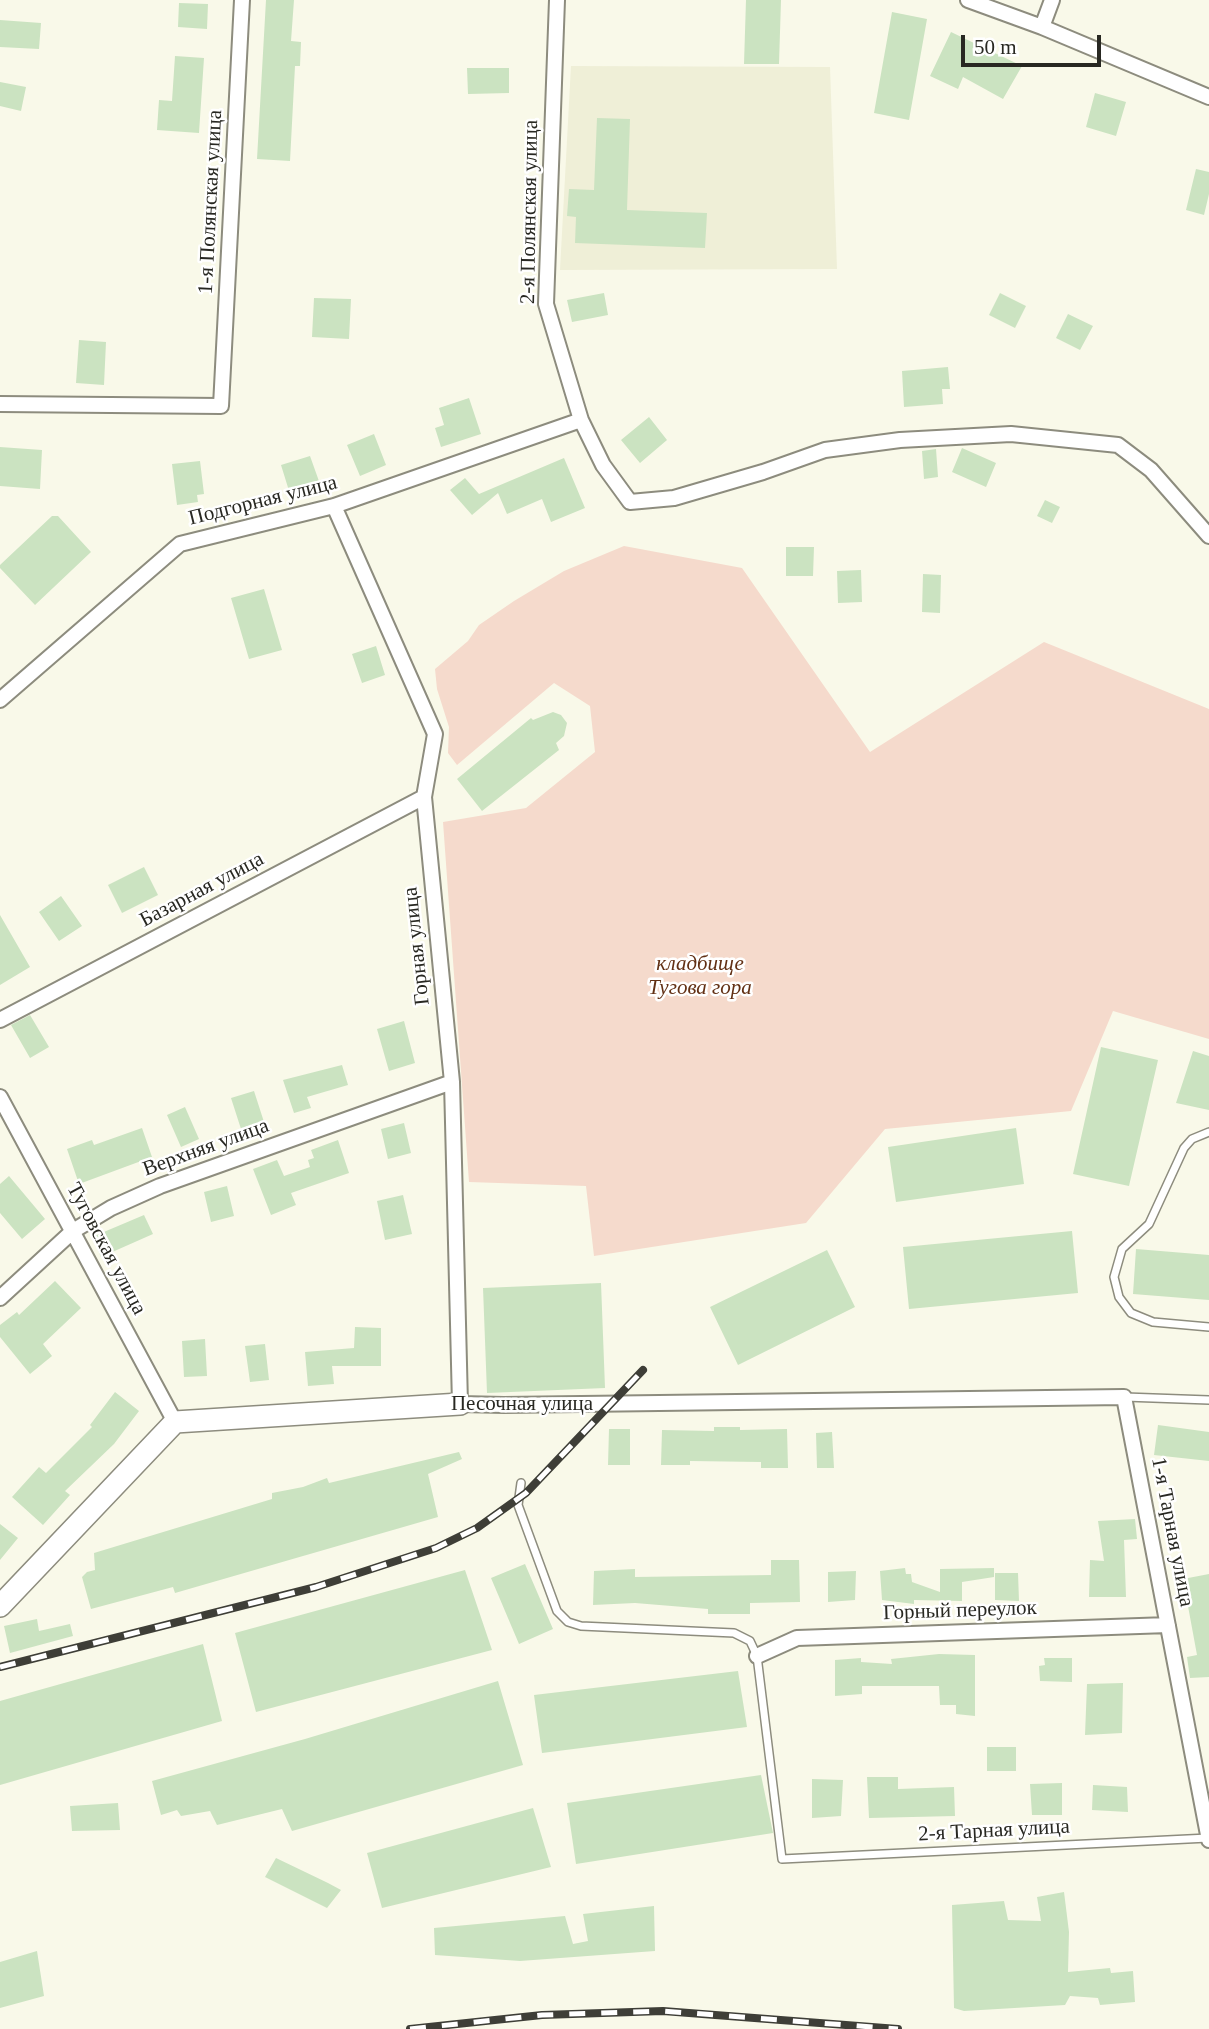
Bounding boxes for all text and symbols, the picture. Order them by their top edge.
scale bar [964,21,1104,65]
text: 50 m [974,35,1017,59]
street label: 1-я Полянская улица [194,109,228,295]
street label: 2-я Полянская улица [516,120,544,304]
street label: Подгорная улица [186,470,340,532]
street label: Базарная улица [136,847,268,933]
street label: Горная улица [398,886,436,1006]
park label: кладбище Тугова гора [648,951,752,1001]
street label: Верхняя улица [140,1114,272,1182]
street label: Туговская улица [61,1179,151,1319]
street label: Песочная улица [451,1391,593,1417]
street label: 1-я Тарная улица [1145,1455,1199,1609]
street label: Горный переулок [883,1596,1037,1626]
street label: 2-я Тарная улица [918,1814,1070,1848]

